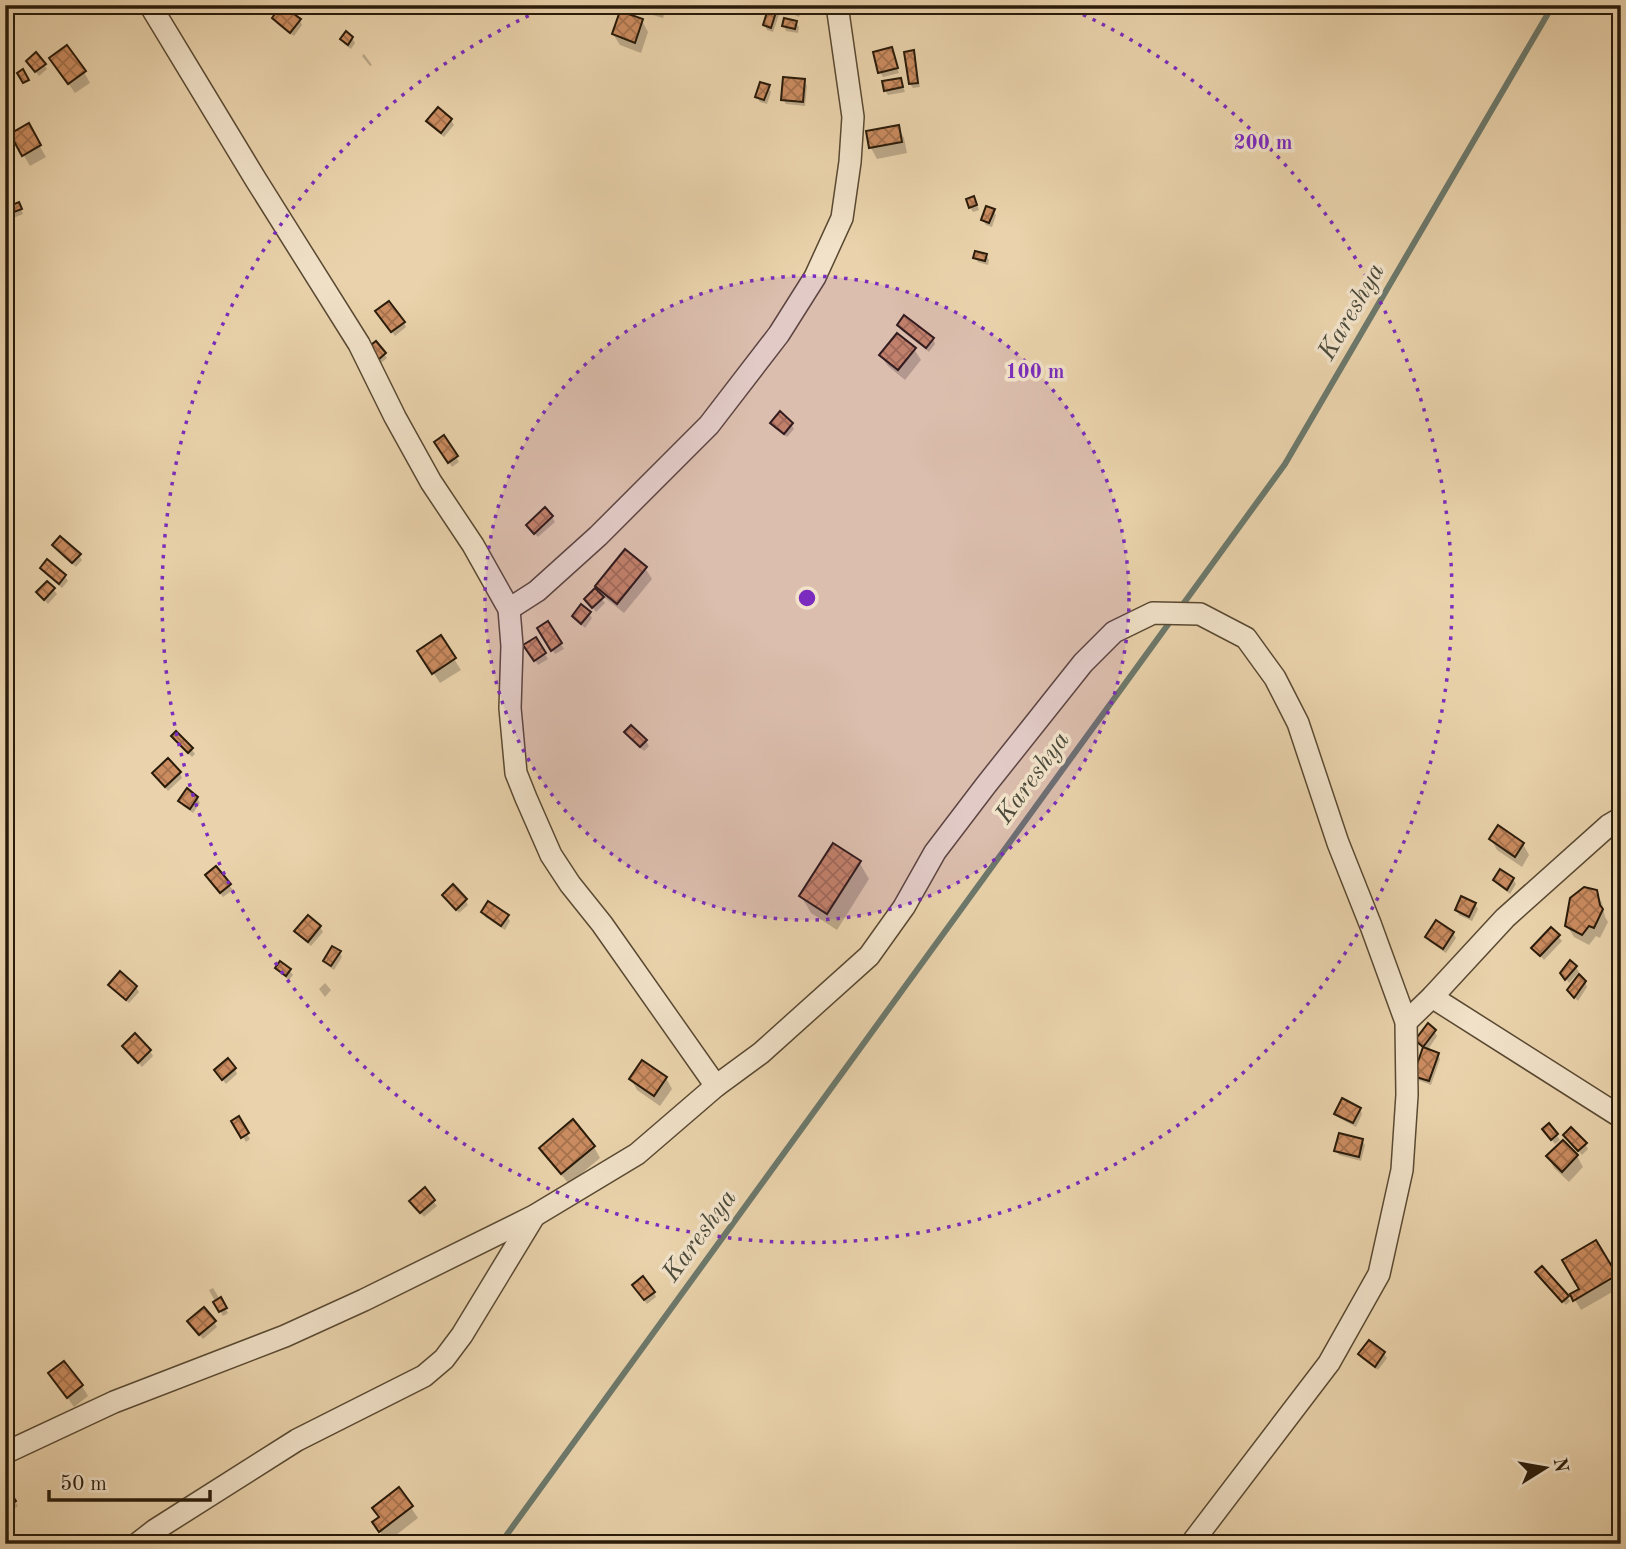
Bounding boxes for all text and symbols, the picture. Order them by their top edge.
text: 200 m [1233,133,1293,154]
water label: Kareshya [1314,259,1390,366]
text: 100 m [1005,362,1065,383]
centre of rings [795,586,819,610]
water label: Kareshya [990,727,1075,830]
water label: Kareshya [657,1185,742,1288]
north arrow [1510,1434,1580,1504]
text: N [1549,1456,1570,1475]
scale bar [49,1458,210,1502]
text: 50 m [60,1474,107,1495]

